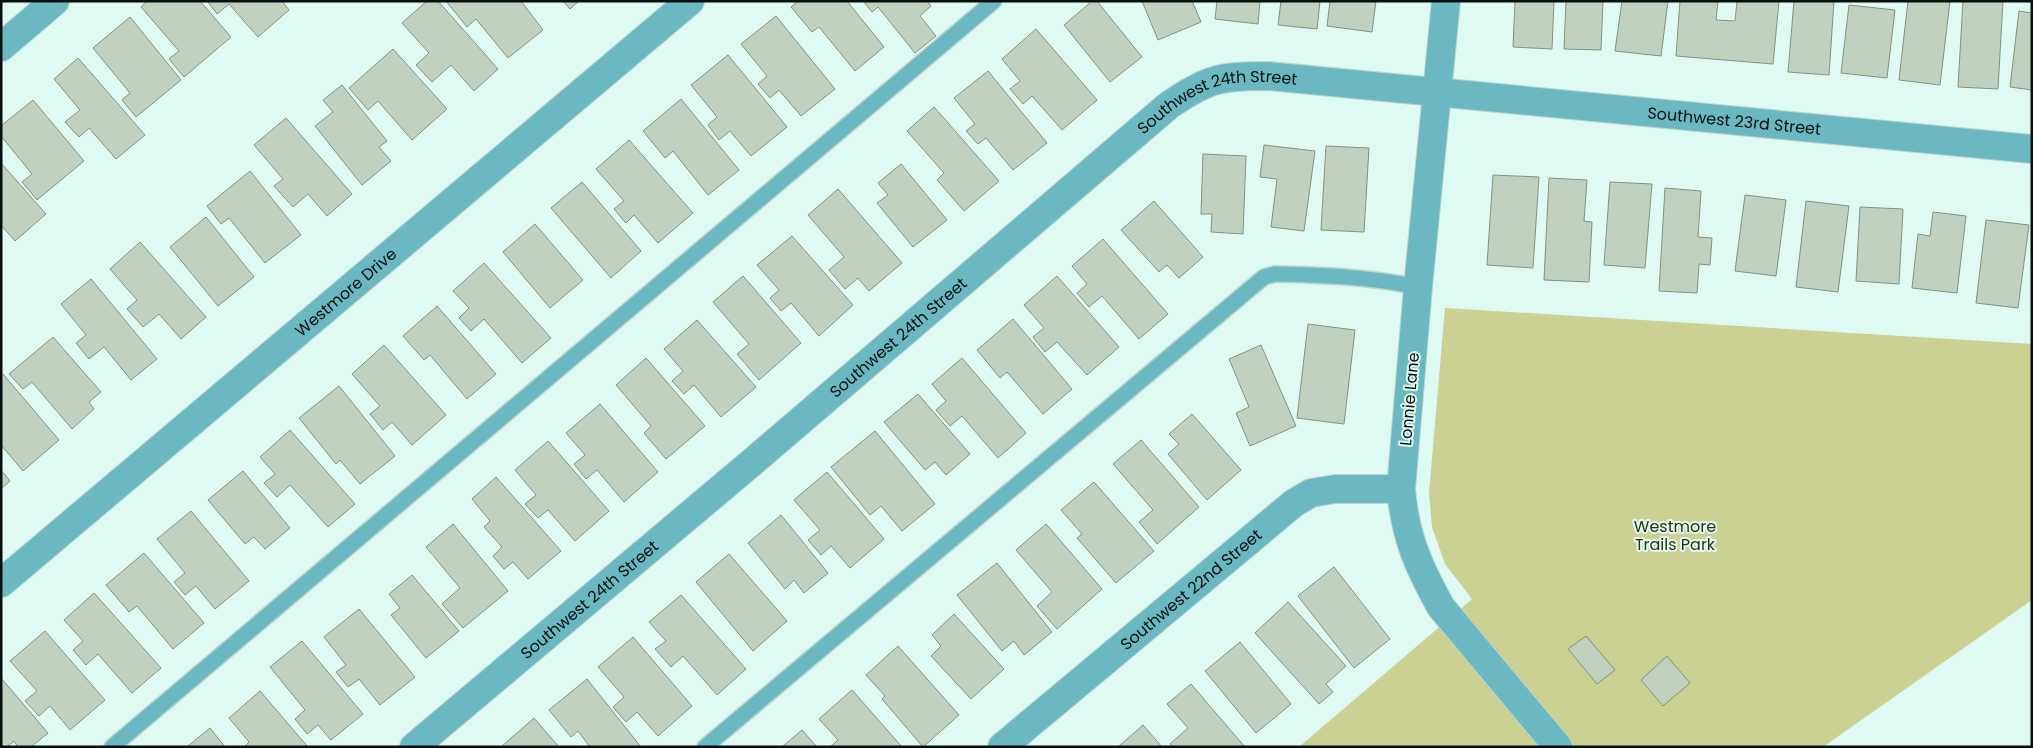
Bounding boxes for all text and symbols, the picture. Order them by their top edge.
street label: Southwest 24th Street [1132,65,1298,140]
street label: Southwest 23rd Street [1646,101,1822,141]
street label: Westmore Drive [290,243,402,342]
street label: Southwest 24th Street [825,272,972,403]
street label: Lonnie Lane [1394,351,1425,447]
park label: Westmore Trails Park [1634,515,1716,556]
street label: Southwest 22nd Street [1115,524,1267,656]
street label: Southwest 24th Street [516,535,664,665]

